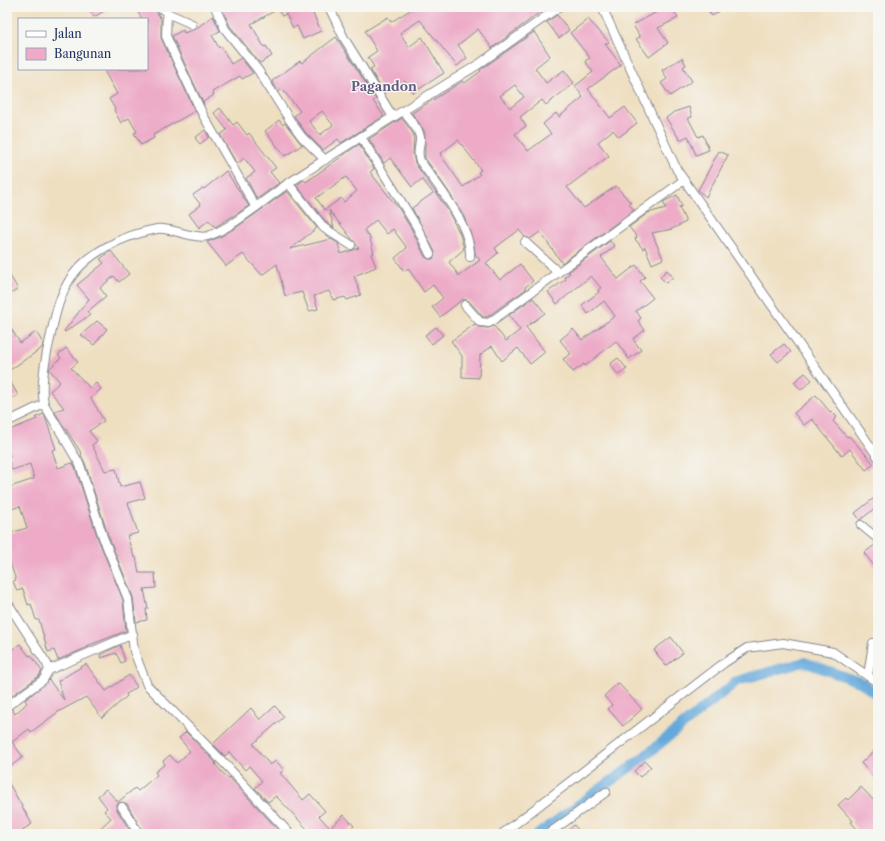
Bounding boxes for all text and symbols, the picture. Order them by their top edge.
legend [18,18,148,70]
text: Jalan [52,26,82,41]
text: Bangunan [54,46,112,61]
district label: Pagandon [351,78,417,94]

